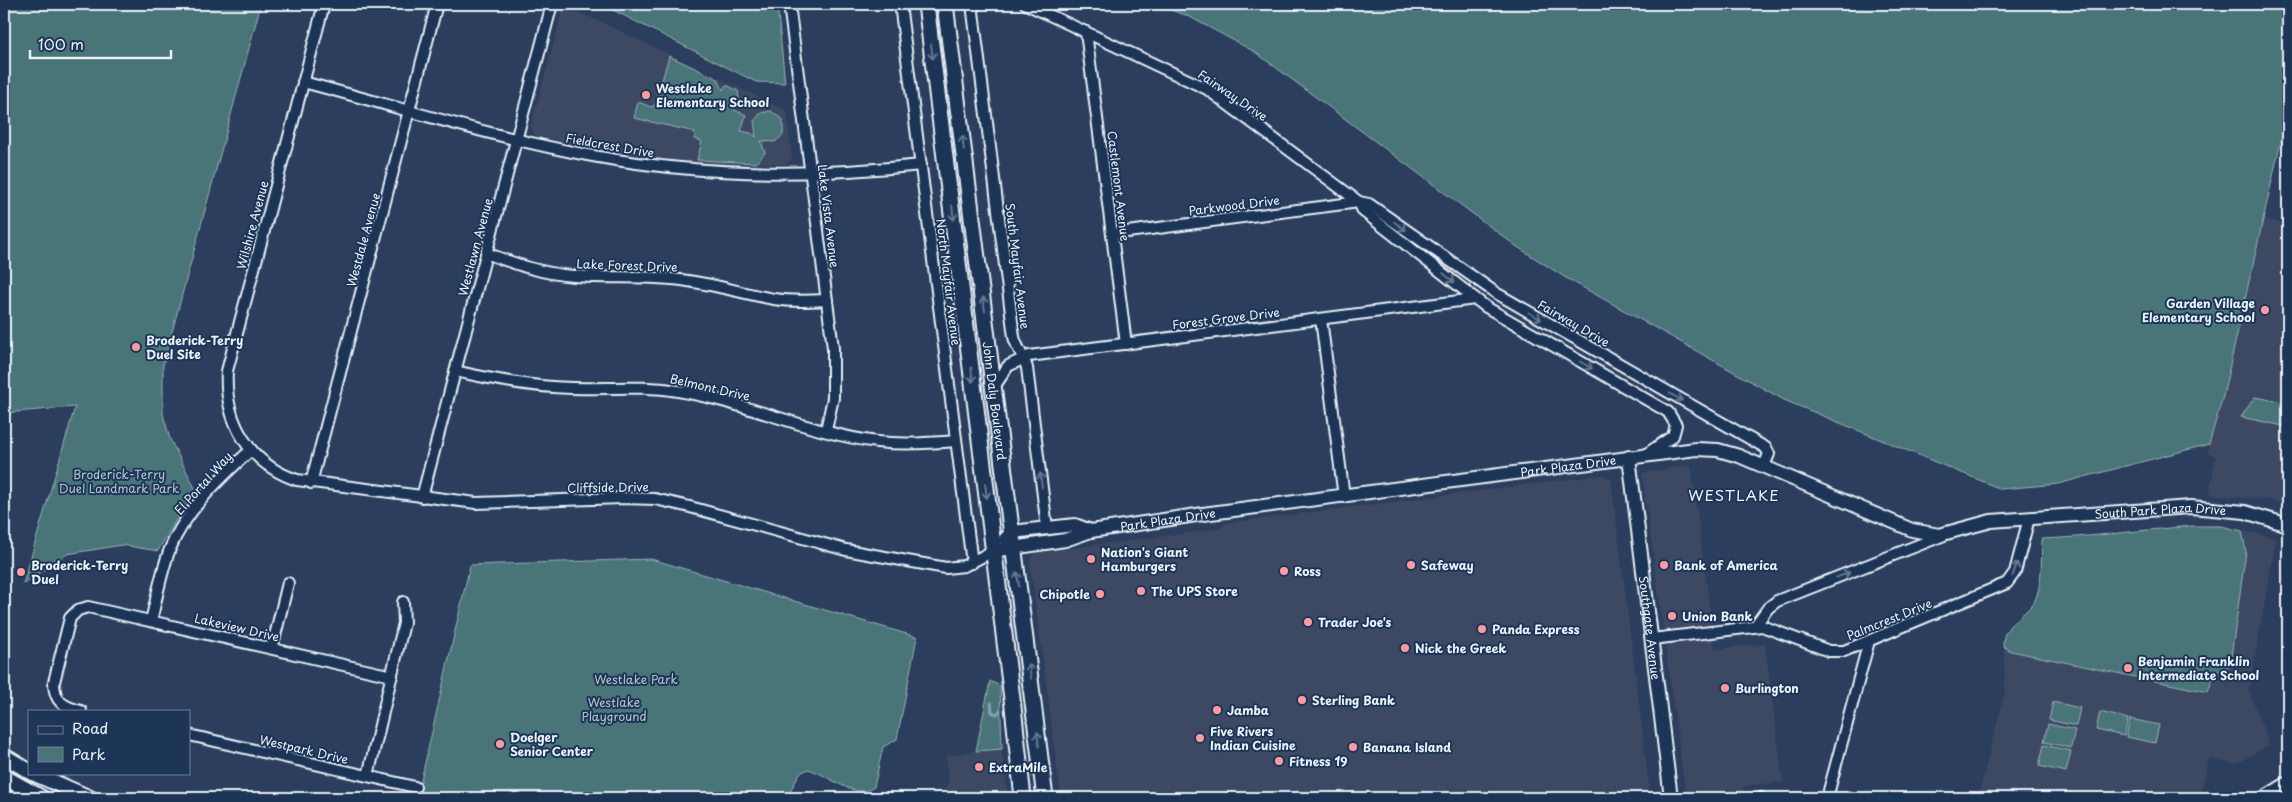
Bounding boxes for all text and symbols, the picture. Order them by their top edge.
scale bar [30,28,171,60]
text: 100 m [38,32,84,55]
one-way arrow [927,44,937,60]
street label: Fairway Drive [1195,65,1272,125]
place label: Westlake Elementary School [656,79,769,111]
marker: Westlake Elementary School [640,89,652,101]
street label: Fieldcrest Drive [564,128,656,162]
street label: Castlemont Avenue [1103,130,1135,243]
one-way arrow [958,135,968,151]
street label: Lake Vista Avenue [814,163,844,269]
street label: Wilshire Avenue [232,178,273,271]
street label: Parkwood Drive [1187,190,1281,220]
street label: Westdale Avenue [342,191,384,289]
street label: Westlawn Avenue [453,196,497,298]
street label: South Mayfair Avenue [1001,202,1035,330]
one-way arrow [948,205,958,221]
street label: North Mayfair Avenue [932,218,966,347]
one-way arrow [1393,221,1407,231]
street label: Lake Forest Drive [576,254,678,276]
one-way arrow [1442,273,1455,284]
place label: Garden Village Elementary School [2142,294,2255,326]
street label: Fairway Drive [1535,295,1614,351]
one-way arrow [979,297,989,313]
street label: Forest Grove Drive [1171,302,1281,334]
marker: Garden Village Elementary School [2259,304,2271,316]
one-way arrow [1528,311,1542,321]
place label: Broderick-Terry Duel Site [146,331,243,363]
marker: Broderick-Terry Duel Site [130,341,142,353]
street label: John Daly Boulevard [979,341,1011,462]
one-way arrow [1578,360,1593,370]
one-way arrow [967,366,977,382]
street label: Belmont Drive [668,369,752,405]
one-way arrow [1669,392,1683,402]
street label: El Portal Way [170,448,236,518]
street label: Park Plaza Drive [1519,451,1617,481]
park label: Broderick-Terry Duel Landmark Park [59,465,179,497]
one-way arrow [1036,472,1046,488]
street label: Cliffside Drive [567,477,649,497]
one-way arrow [981,482,991,498]
district label: WESTLAKE [1688,483,1780,506]
street label: South Park Plaza Drive [2094,498,2227,523]
street label: Park Plaza Drive [1119,503,1217,535]
place label: Nation's Giant Hamburgers [1101,543,1188,575]
marker: Nation's Giant Hamburgers [1085,553,1097,565]
place label: Broderick-Terry Duel [31,556,128,588]
place label: Safeway [1421,556,1474,574]
place label: Bank of America [1674,556,1779,574]
marker: Safeway [1405,559,1417,571]
marker: Bank of America [1658,559,1670,571]
place label: Ross [1294,562,1321,580]
one-way arrow [2011,562,2020,577]
marker: Ross [1278,565,1290,577]
marker: Broderick-Terry Duel [15,566,27,578]
one-way arrow [1835,570,1850,580]
one-way arrow [1013,571,1023,587]
street label: Southgate Avenue [1635,575,1665,681]
place label: The UPS Store [1151,582,1238,600]
place label: Chipotle [1040,585,1090,603]
marker: The UPS Store [1135,585,1147,597]
marker: Chipotle [1094,588,1106,600]
street label: Palmcrest Drive [1844,594,1934,644]
place label: Union Bank [1682,607,1752,625]
street label: Lakeview Drive [193,608,281,646]
marker: Union Bank [1666,610,1678,622]
place label: Trader Joe's [1318,613,1392,631]
marker: Trader Joe's [1302,616,1314,628]
place label: Panda Express [1492,620,1580,638]
marker: Panda Express [1476,623,1488,635]
place label: Nick the Greek [1415,639,1507,657]
marker: Nick the Greek [1399,642,1411,654]
place label: Benjamin Franklin Intermediate School [2138,652,2260,684]
marker: Benjamin Franklin Intermediate School [2122,662,2134,674]
one-way arrow [1025,663,1035,679]
park label: Westlake Park [594,670,678,688]
place label: Burlington [1735,679,1799,697]
marker: Burlington [1719,682,1731,694]
place label: Sterling Bank [1312,691,1395,709]
park label: Westlake Playground [582,693,646,725]
marker: Sterling Bank [1296,694,1308,706]
place label: Jamba [1227,701,1269,719]
marker: Jamba [1211,704,1223,716]
legend [28,710,190,774]
text: Road [72,716,108,739]
place label: Five Rivers Indian Cuisine [1210,722,1296,754]
place label: Doelger Senior Center [510,728,594,760]
street label: Westpark Drive [258,730,350,768]
one-way arrow [1033,731,1043,747]
marker: Five Rivers Indian Cuisine [1194,732,1206,744]
marker: Doelger Senior Center [494,738,506,750]
place label: Banana Island [1363,738,1451,756]
marker: Banana Island [1347,741,1359,753]
text: Park [72,742,106,765]
place label: Fitness 19 [1289,752,1348,770]
marker: Fitness 19 [1273,755,1285,767]
place label: ExtraMile [989,758,1048,776]
marker: ExtraMile [973,761,985,773]

